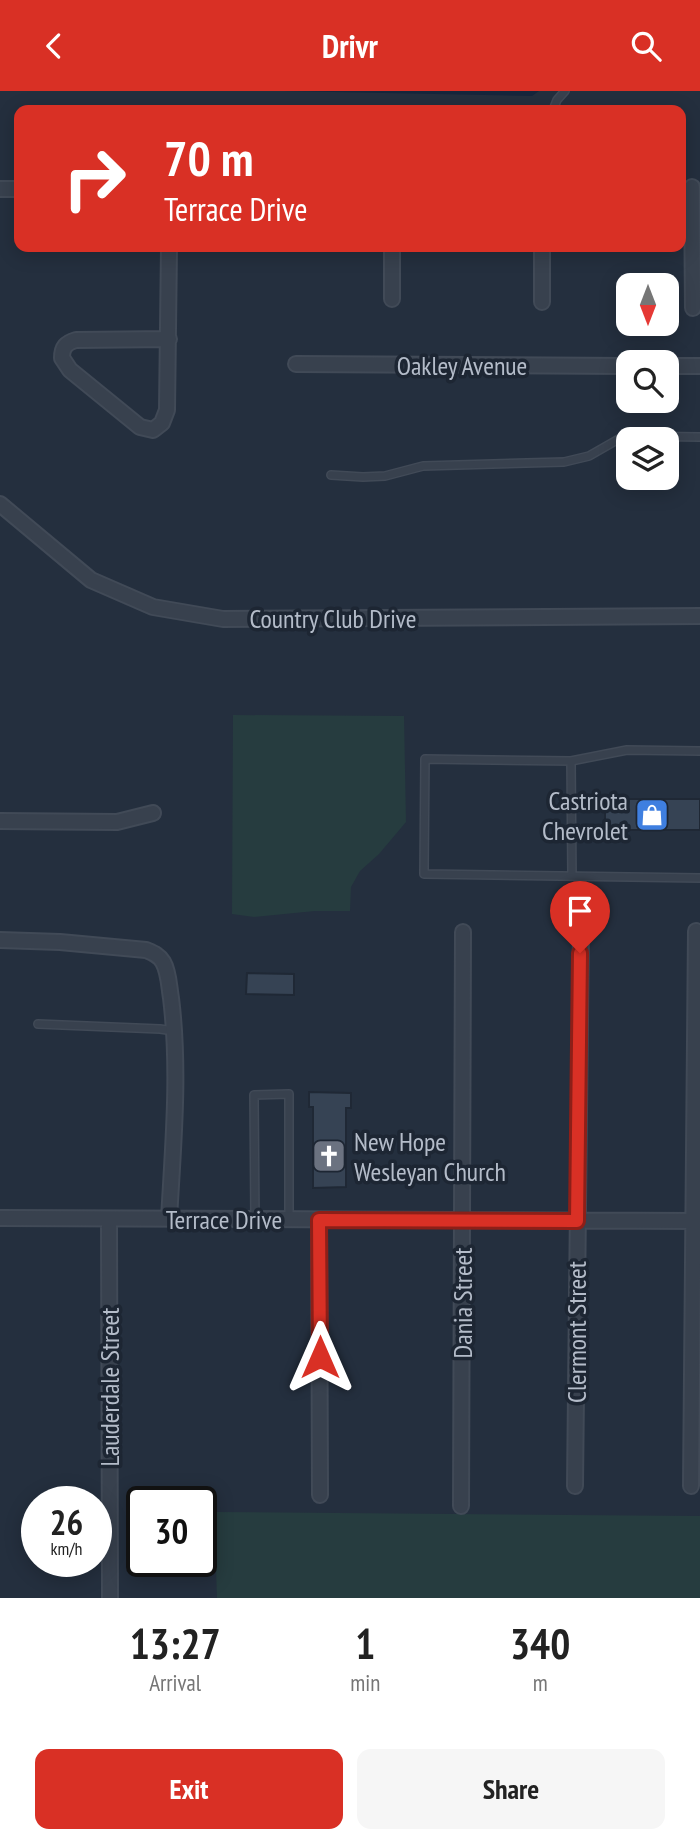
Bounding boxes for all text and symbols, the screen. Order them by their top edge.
text: Drivr [322,25,378,67]
icon: back [35,27,73,65]
icon: search [627,27,665,65]
text: 70 m [164,126,253,190]
icon: right [49,133,140,224]
text: Terrace Drive [164,188,308,230]
north arrow [616,273,679,336]
map controls [616,273,679,490]
street label: Oakley Avenue [397,349,527,382]
button: search [616,350,679,413]
button: layers [616,427,679,490]
street label: Country Club Drive [249,602,417,635]
place label: Castriota Chevrolet [542,784,628,847]
shop icon: Castriota Chevrolet [633,796,671,834]
pin [550,881,610,953]
icon: arrive [561,892,599,930]
place label: New Hope Wesleyan Church [354,1125,506,1188]
church icon: New Hope Wesleyan Church [310,1137,348,1175]
street label: Terrace Drive [166,1203,282,1236]
street label: Dania Street [446,1248,479,1358]
street label: Clermont Street [560,1261,593,1403]
street label: Lauderdale Street [93,1307,126,1467]
position arrow [283,1320,357,1394]
speed limit sign: 30 [126,1486,217,1577]
text: 26 [50,1499,83,1545]
text: km/h [51,1537,82,1560]
text: 13:27 [130,1616,221,1671]
text: 1 [355,1616,375,1671]
text: 340 [510,1616,570,1671]
text: Arrival [149,1668,201,1697]
text: min [350,1668,380,1697]
text: m [533,1668,548,1697]
button: Exit [35,1749,343,1829]
button: Share [357,1749,665,1829]

